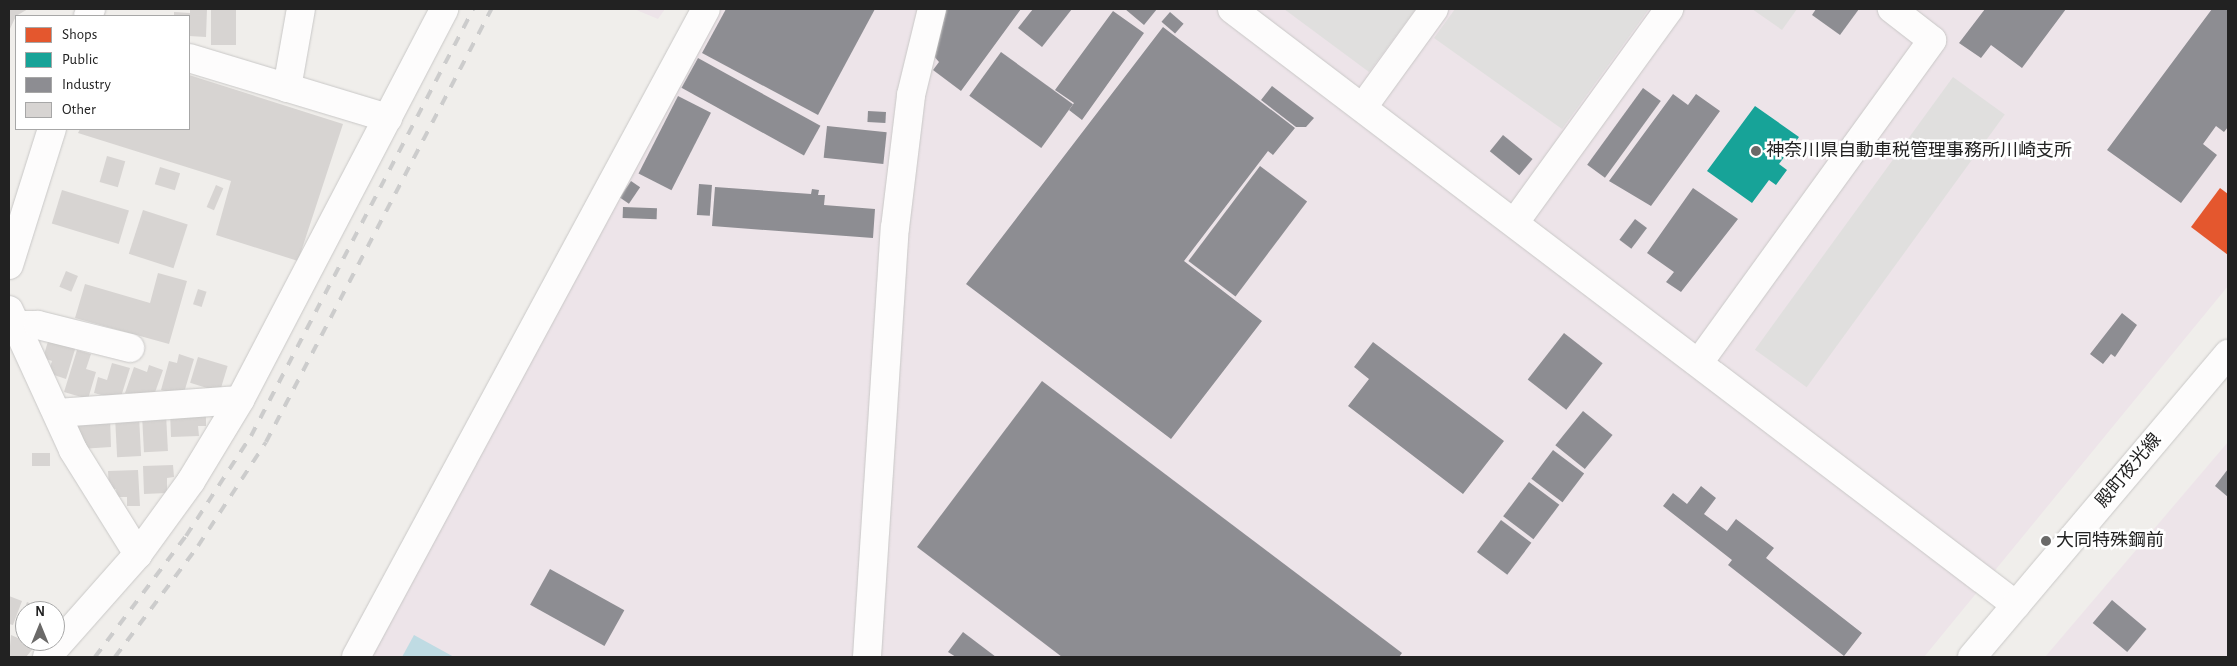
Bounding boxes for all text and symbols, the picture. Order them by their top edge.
legend [15,15,190,130]
text: Shops [62,27,97,42]
text: Public [62,52,98,67]
text: Industry [62,77,111,92]
text: Other [62,102,96,117]
place label: 神奈川県自動車税管理事務所川崎支所 [1766,140,2072,162]
marker: 神奈川県自動車税管理事務所川崎支所 [1750,145,1762,157]
street label: 殿町夜光線 [2092,430,2166,512]
place label: 大同特殊鋼前 [2056,530,2164,552]
marker: 大同特殊鋼前 [2040,535,2052,547]
north arrow [15,601,65,651]
text: N [35,605,45,619]

